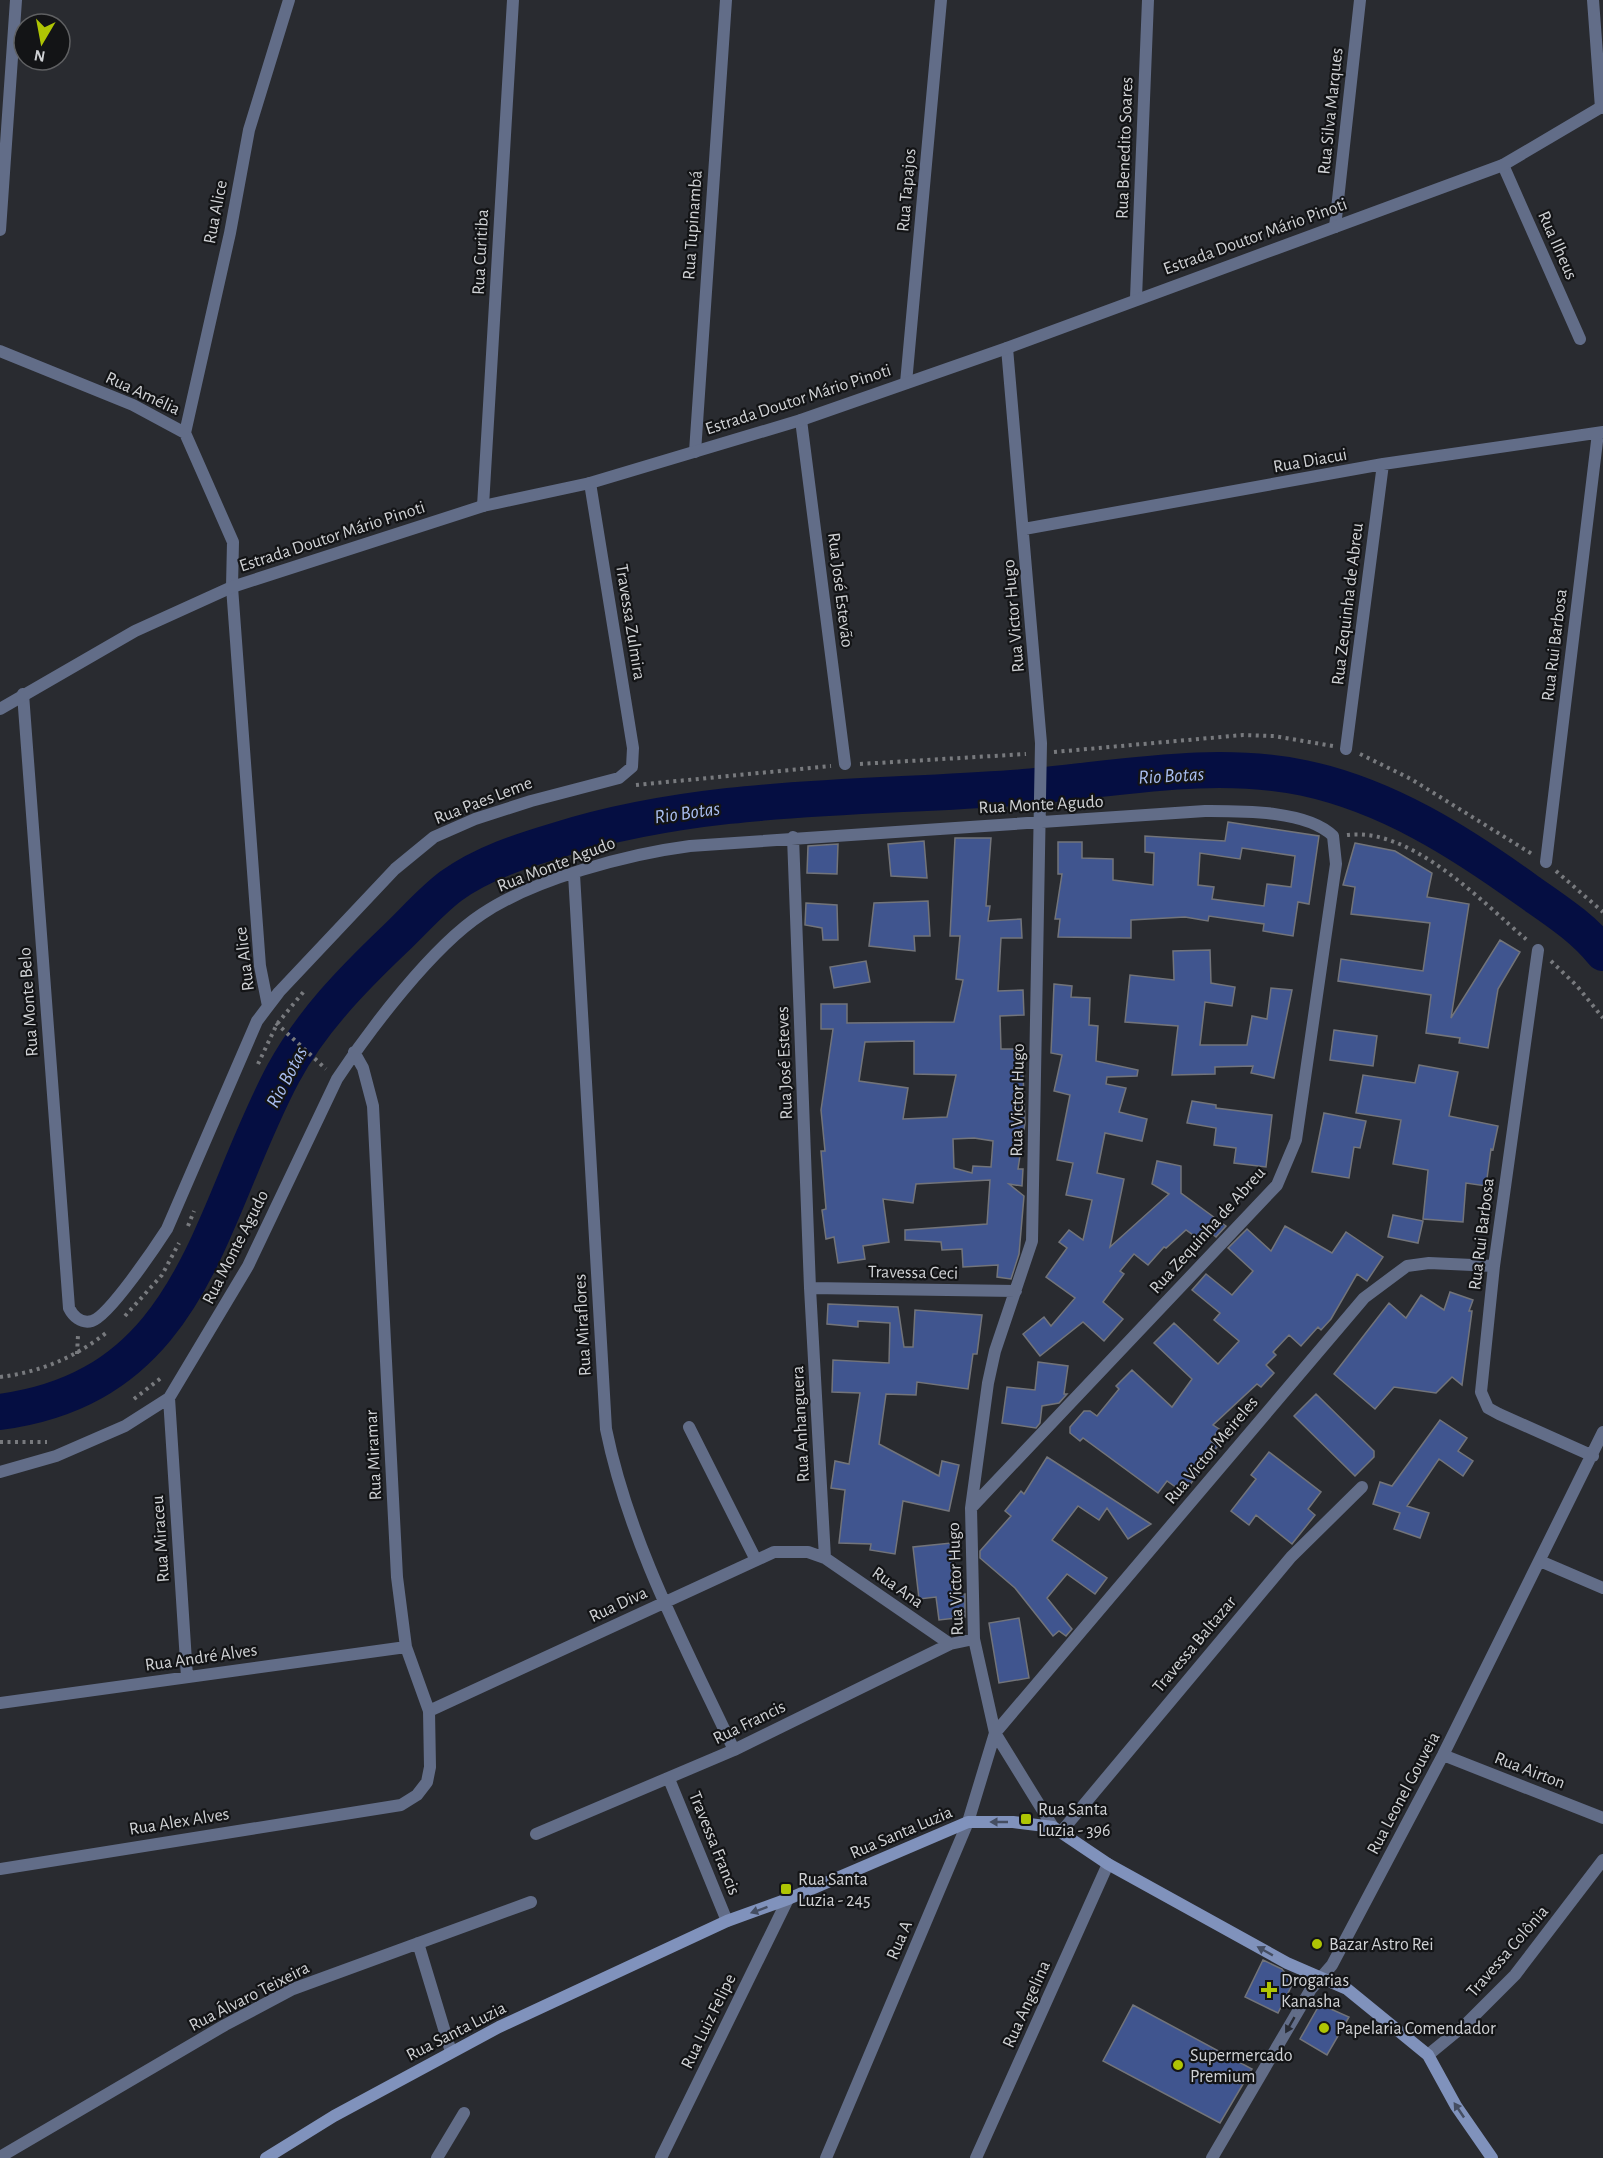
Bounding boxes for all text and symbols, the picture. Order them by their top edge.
north arrow [12,12,72,72]
text: N [33,47,46,65]
street label: Rua Silva Marques [1315,47,1347,175]
street label: Rua Benedito Soares [1114,77,1136,219]
street label: Rua Tapajos [894,148,920,233]
street label: Rua Tupinambá [680,170,706,280]
street label: Rua Alice [201,179,231,246]
street label: Estrada Doutor Mário Pinoti [1161,195,1350,279]
street label: Rua Ilheus [1534,208,1580,282]
street label: Rua Curitiba [470,209,492,295]
street label: Estrada Doutor Mário Pinoti [703,361,893,439]
street label: Rua Amélia [102,369,183,419]
street label: Rua Diacui [1272,446,1349,476]
street label: Estrada Doutor Mário Pinoti [237,498,427,576]
street label: Rua Zequinha de Abreu [1329,522,1367,686]
street label: Rua José Estevão [824,532,856,649]
street label: Rua Victor Hugo [1000,558,1028,673]
street label: Travessa Zulmira [612,563,648,681]
street label: Rua Rui Barbosa [1539,588,1571,702]
water label: Rio Botas [1138,764,1205,788]
street label: Rua Paes Leme [432,774,535,828]
street label: Rua Monte Agudo [978,793,1104,817]
water label: Rio Botas [653,798,722,827]
street label: Rua Monte Agudo [495,834,618,896]
street label: Rua Alice [232,926,258,992]
street label: Rua Monte Belo [16,946,42,1057]
street label: Rua José Esteves [774,1006,796,1120]
water label: Rio Botas [263,1043,311,1111]
street label: Rua Victor Hugo [1008,1043,1028,1157]
street label: Rua Zequinha de Abreu [1146,1164,1269,1297]
street label: Rua Rui Barbosa [1466,1177,1498,1291]
street label: Rua Monte Agudo [199,1187,272,1307]
street label: Travessa Ceci [868,1263,958,1283]
street label: Rua Miraflores [571,1274,595,1376]
street label: Rua Anhanguera [789,1365,813,1483]
street label: Rua Victor Meireles [1162,1393,1262,1508]
street label: Rua Miramar [363,1409,385,1501]
street label: Rua Miraceu [149,1495,173,1583]
street label: Rua Victor Hugo [945,1522,967,1636]
street label: Rua Ana [869,1564,926,1612]
street label: Rua Diva [587,1584,650,1626]
street label: Travessa Baltazar [1149,1593,1240,1696]
street label: Rua André Alves [144,1641,258,1675]
street label: Rua Francis [710,1698,789,1748]
street label: Rua Leonel Gouveia [1364,1729,1444,1858]
street label: Rua Airton [1492,1749,1567,1793]
street label: Travessa Francis [685,1789,743,1898]
place label: Rua Santa Luzia - 396 [1038,1801,1111,1840]
street label: Rua Santa Luzia [848,1803,955,1863]
street label: Rua Alex Alves [128,1805,231,1839]
marker: Rua Santa Luzia - 396 [1019,1812,1033,1826]
one-way arrow [990,1817,1009,1827]
place label: Rua Santa Luzia - 245 [798,1871,871,1910]
marker: Rua Santa Luzia - 245 [779,1882,793,1896]
street label: Travessa Colônia [1463,1903,1552,2001]
one-way arrow [750,1905,768,1915]
street label: Rua A [884,1918,916,1963]
place label: Bazar Astro Rei [1329,1936,1434,1954]
marker: Bazar Astro Rei [1310,1937,1324,1951]
one-way arrow [1256,1946,1273,1956]
street label: Rua Álvaro Teixeira [185,1956,313,2035]
street label: Rua Angelina [1000,1958,1054,2051]
street label: Rua Luiz Felipe [678,1971,740,2072]
place label: Drogarias Kanasha [1281,1972,1349,2011]
marker: Drogarias Kanasha [1262,1983,1276,1997]
street label: Rua Santa Luzia [404,1999,509,2065]
one-way arrow [1285,2017,1295,2034]
place label: Papelaria Comendador [1336,2020,1496,2038]
marker: Papelaria Comendador [1317,2021,1331,2035]
place label: Supermercado Premium [1190,2047,1293,2086]
marker: Supermercado Premium [1171,2058,1185,2072]
one-way arrow [1454,2101,1465,2118]

